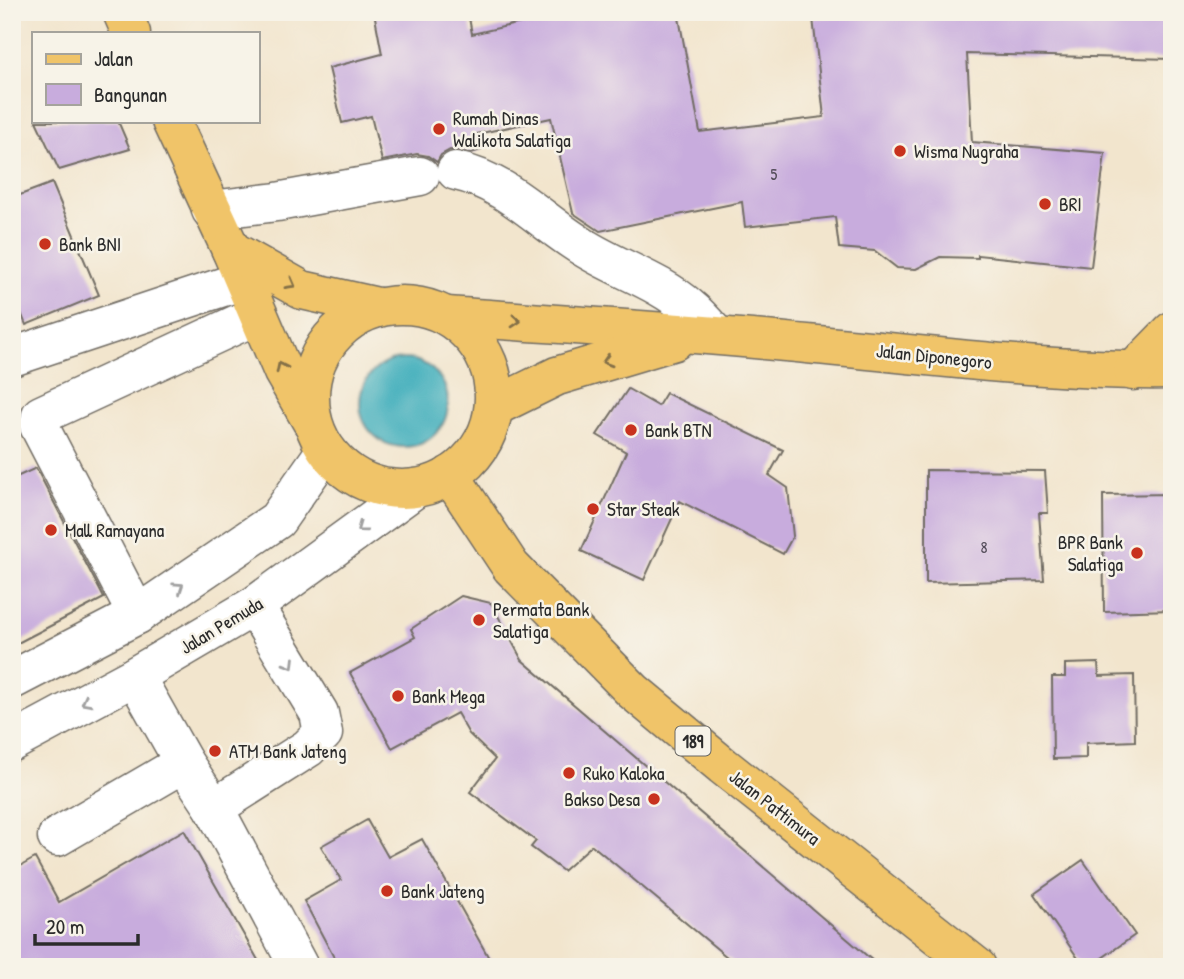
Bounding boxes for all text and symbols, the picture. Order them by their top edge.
legend [32,32,259,122]
text: Jalan [94,44,133,73]
text: Bangunan [94,80,167,109]
place label: Rumah Dinas Walikota Salatiga [453,105,571,153]
marker: Rumah Dinas Walikota Salatiga [431,121,447,137]
place label: Wisma Nugraha [914,138,1019,164]
marker: Wisma Nugraha [892,143,908,159]
house number: 5 [771,163,778,185]
place label: BRI [1059,191,1082,217]
marker: BRI [1037,196,1053,212]
place label: Bank BNI [59,231,121,257]
marker: Bank BNI [37,236,53,252]
one-way arrow [284,276,296,289]
one-way arrow [510,313,521,328]
street label: Jalan Diponegoro [875,337,993,375]
one-way arrow [602,353,614,368]
one-way arrow [275,362,289,374]
place label: Bank BTN [645,417,712,443]
marker: Bank BTN [623,422,639,438]
place label: Star Steak [607,496,680,522]
marker: Star Steak [585,501,601,517]
place label: Mall Ramayana [65,517,165,543]
one-way arrow [356,520,369,532]
marker: Mall Ramayana [43,522,59,538]
place label: BPR Bank Salatiga [1058,529,1124,577]
house number: 8 [981,536,988,558]
marker: BPR Bank Salatiga [1129,545,1145,561]
one-way arrow [171,583,184,595]
street label: Jalan Pemuda [175,590,268,660]
place label: Permata Bank Salatiga [493,596,589,644]
marker: Permata Bank Salatiga [471,612,487,628]
one-way arrow [282,657,295,670]
place label: Bank Mega [412,683,485,709]
marker: Bank Mega [390,688,406,704]
one-way arrow [81,694,94,707]
road number: 189 [676,726,710,756]
place label: ATM Bank Jateng [229,738,346,764]
marker: ATM Bank Jateng [207,743,223,759]
place label: Ruko Kaloka [583,760,665,786]
street label: Jalan Pattimura [724,763,826,851]
marker: Ruko Kaloka [561,765,577,781]
place label: Bakso Desa [564,786,641,812]
marker: Bakso Desa [646,791,662,807]
place label: Bank Jateng [401,878,485,904]
marker: Bank Jateng [379,883,395,899]
scale bar [35,902,138,946]
text: 20 m [46,912,84,941]

